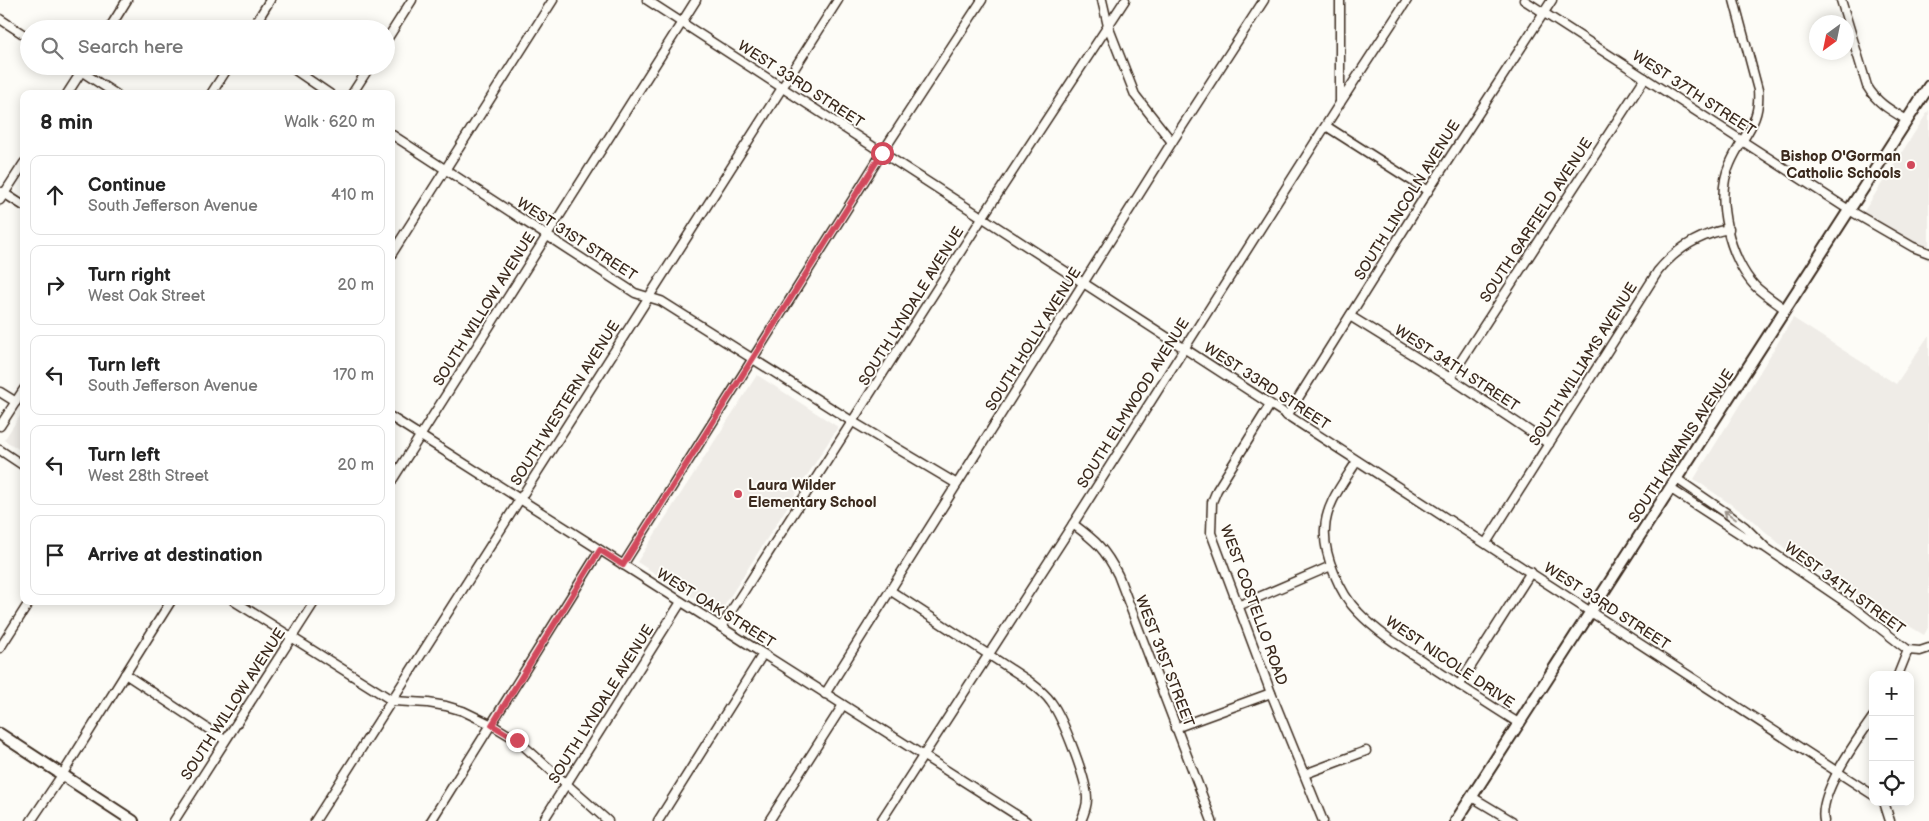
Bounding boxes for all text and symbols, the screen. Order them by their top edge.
north arrow [1809,15,1854,60]
search box [20,20,395,75]
icon: search [38,34,66,62]
text: Search here [78,36,183,59]
street label: WEST 33RD STREET [734,37,867,132]
street label: WEST 37TH STREET [1629,47,1759,140]
text: 8 min [40,110,93,135]
text: Walk · 620 m [284,113,375,132]
street label: SOUTH LINCOLN AVENUE [1350,117,1465,284]
street label: SOUTH GARFIELD AVENUE [1476,134,1597,306]
route start [871,142,894,165]
place label: Bishop O'Gorman Catholic Schools [1780,147,1901,183]
marker: Bishop O'Gorman Catholic Schools [1905,159,1917,171]
text: Continue [88,174,166,197]
icon: ahead [41,181,69,209]
text: 410 m [331,186,374,205]
street label: WEST 31ST STREET [513,194,640,285]
text: South Jefferson Avenue [88,197,258,216]
street label: SOUTH LYNDALE AVENUE [855,223,968,389]
street label: SOUTH WILLOW AVENUE [429,229,540,390]
text: Turn right [88,264,171,287]
street label: SOUTH HOLLY AVENUE [981,264,1085,415]
icon: right [41,271,69,299]
text: 20 m [338,276,374,295]
street label: SOUTH WILLIAMS AVENUE [1525,279,1642,450]
text: West Oak Street [88,287,205,306]
street label: SOUTH ELMWOOD AVENUE [1073,315,1194,492]
street label: SOUTH WESTERN AVENUE [507,317,624,489]
street label: WEST 34TH STREET [1391,321,1523,416]
street label: WEST 33RD STREET [1200,339,1333,434]
text: Turn left [88,354,160,377]
icon: left [41,361,69,389]
text: 170 m [333,366,374,385]
street label: SOUTH KIWANIS AVENUE [1624,366,1738,527]
text: South Jefferson Avenue [88,377,258,396]
text: Turn left [88,444,160,467]
icon: left [41,451,69,479]
text: 20 m [338,456,374,475]
text: West 28th Street [88,467,209,486]
place label: Laura Wilder Elementary School [748,476,876,512]
marker: Laura Wilder Elementary School [732,488,744,500]
one-way arrow [1724,510,1737,521]
street label: WEST COSTELLO ROAD [1216,522,1291,688]
street label: WEST 34TH STREET [1781,538,1909,639]
icon: arrive [41,541,69,569]
text: Arrive at destination [88,544,263,567]
street label: WEST 33RD STREET [1540,559,1673,654]
street label: WEST OAK STREET [653,564,779,653]
street label: WEST 31ST STREET [1131,593,1198,730]
street label: WEST NICOLE DRIVE [1382,612,1518,713]
street label: SOUTH LYNDALE AVENUE [545,621,658,787]
street label: SOUTH WILLOW AVENUE [177,624,290,784]
map controls [1869,671,1914,806]
button: + [1869,671,1914,716]
button: − [1869,716,1914,761]
route end [506,729,529,752]
button: locate [1869,761,1914,806]

